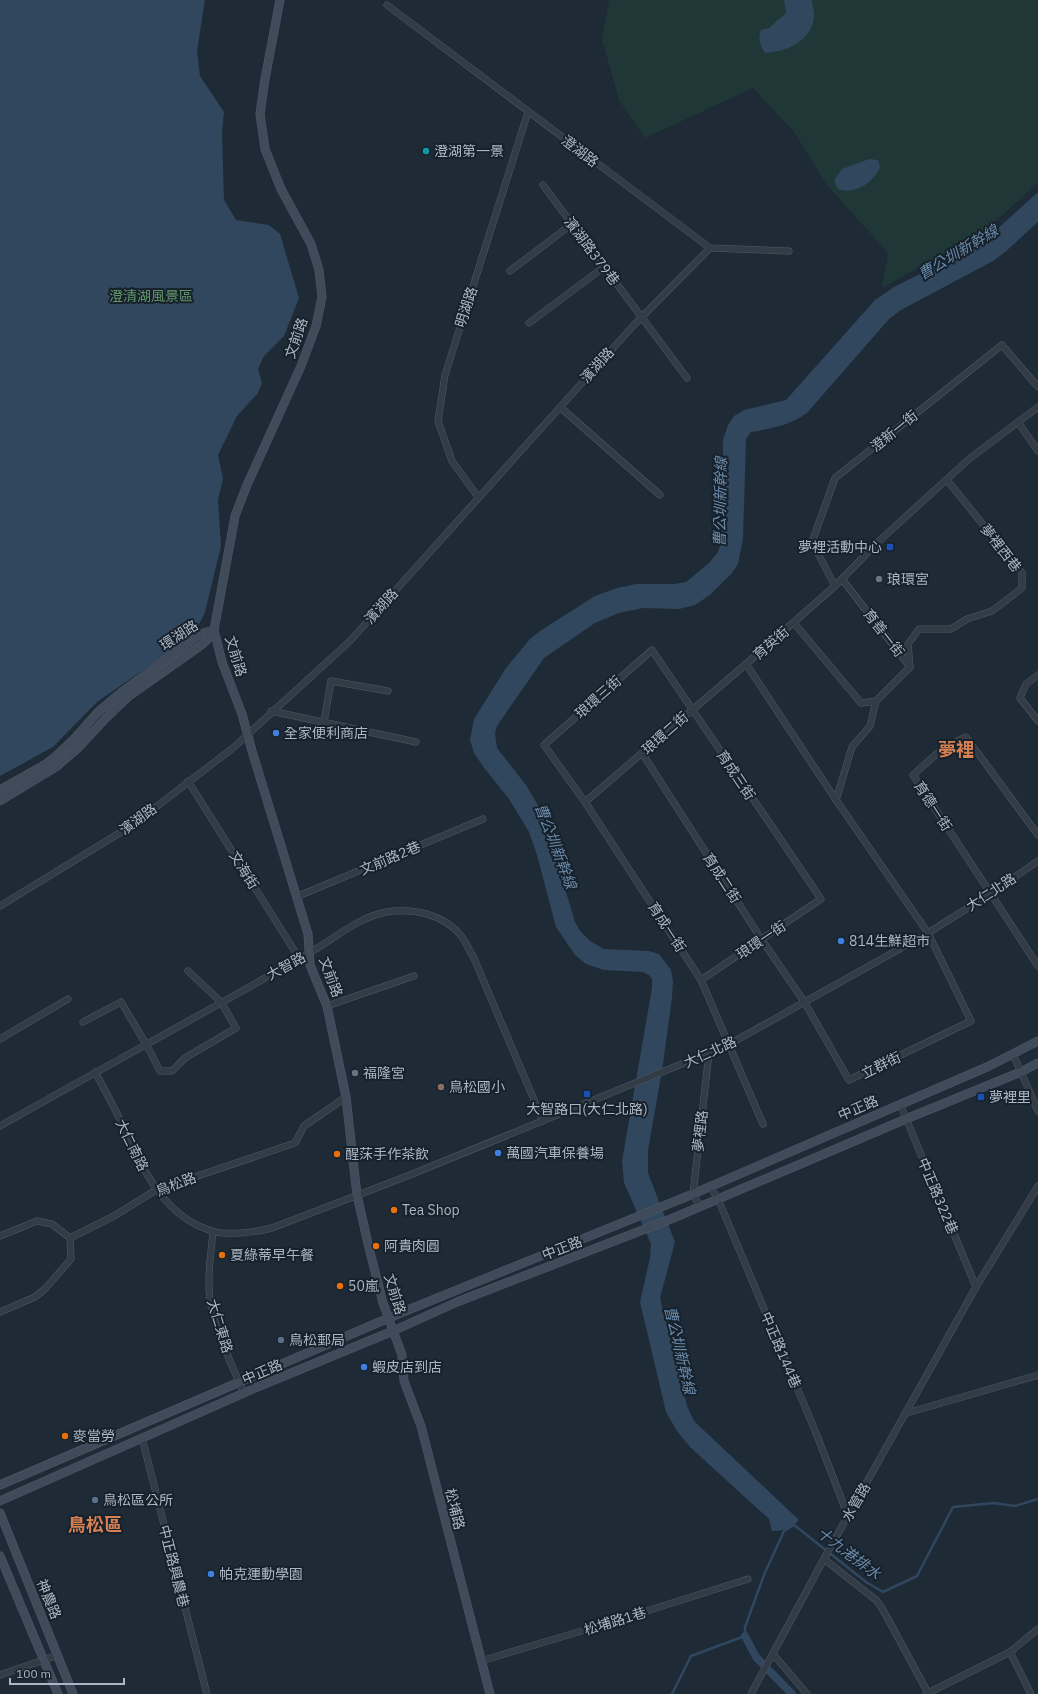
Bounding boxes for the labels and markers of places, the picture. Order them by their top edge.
place label: 澄湖第一景 [434,142,504,160]
marker: 澄湖第一景 [421,146,431,156]
place label: 夢裡活動中心 [798,538,882,556]
marker: 夢裡活動中心 [885,542,895,552]
place label: 琅環宮 [887,570,929,588]
marker: 琅環宮 [874,574,884,584]
place label: 全家便利商店 [284,724,368,742]
marker: 全家便利商店 [271,728,281,738]
place label: 814生鮮超市 [849,932,930,950]
marker: 814生鮮超市 [836,936,846,946]
place label: 福隆宮 [363,1064,405,1082]
marker: 福隆宮 [350,1068,360,1078]
place label: 鳥松國小 [449,1078,505,1096]
marker: 鳥松國小 [436,1082,446,1092]
place label: 夢裡里 [989,1088,1031,1106]
marker: 大智路口(大仁北路) [582,1089,592,1099]
marker: 夢裡里 [976,1092,986,1102]
place label: 大智路口(大仁北路) [526,1100,648,1118]
place label: 萬國汽車保養場 [506,1144,604,1162]
place label: 醒莯手作茶飲 [345,1145,429,1163]
marker: 萬國汽車保養場 [493,1148,503,1158]
marker: 醒莯手作茶飲 [332,1149,342,1159]
place label: Tea Shop [402,1201,460,1219]
marker: Tea Shop [389,1205,399,1215]
place label: 阿貴肉圓 [384,1237,440,1255]
marker: 阿貴肉圓 [371,1241,381,1251]
place label: 夏綠蒂早午餐 [230,1246,314,1264]
marker: 夏綠蒂早午餐 [217,1250,227,1260]
place label: 50嵐 [348,1277,380,1295]
marker: 50嵐 [335,1281,345,1291]
place label: 鳥松郵局 [289,1331,345,1349]
marker: 鳥松郵局 [276,1335,286,1345]
place label: 蝦皮店到店 [372,1358,442,1376]
marker: 蝦皮店到店 [359,1362,369,1372]
place label: 麥當勞 [73,1427,115,1445]
marker: 麥當勞 [60,1431,70,1441]
place label: 鳥松區公所 [103,1491,173,1509]
marker: 鳥松區公所 [90,1495,100,1505]
place label: 帕克運動學園 [219,1565,303,1583]
marker: 帕克運動學園 [206,1569,216,1579]

